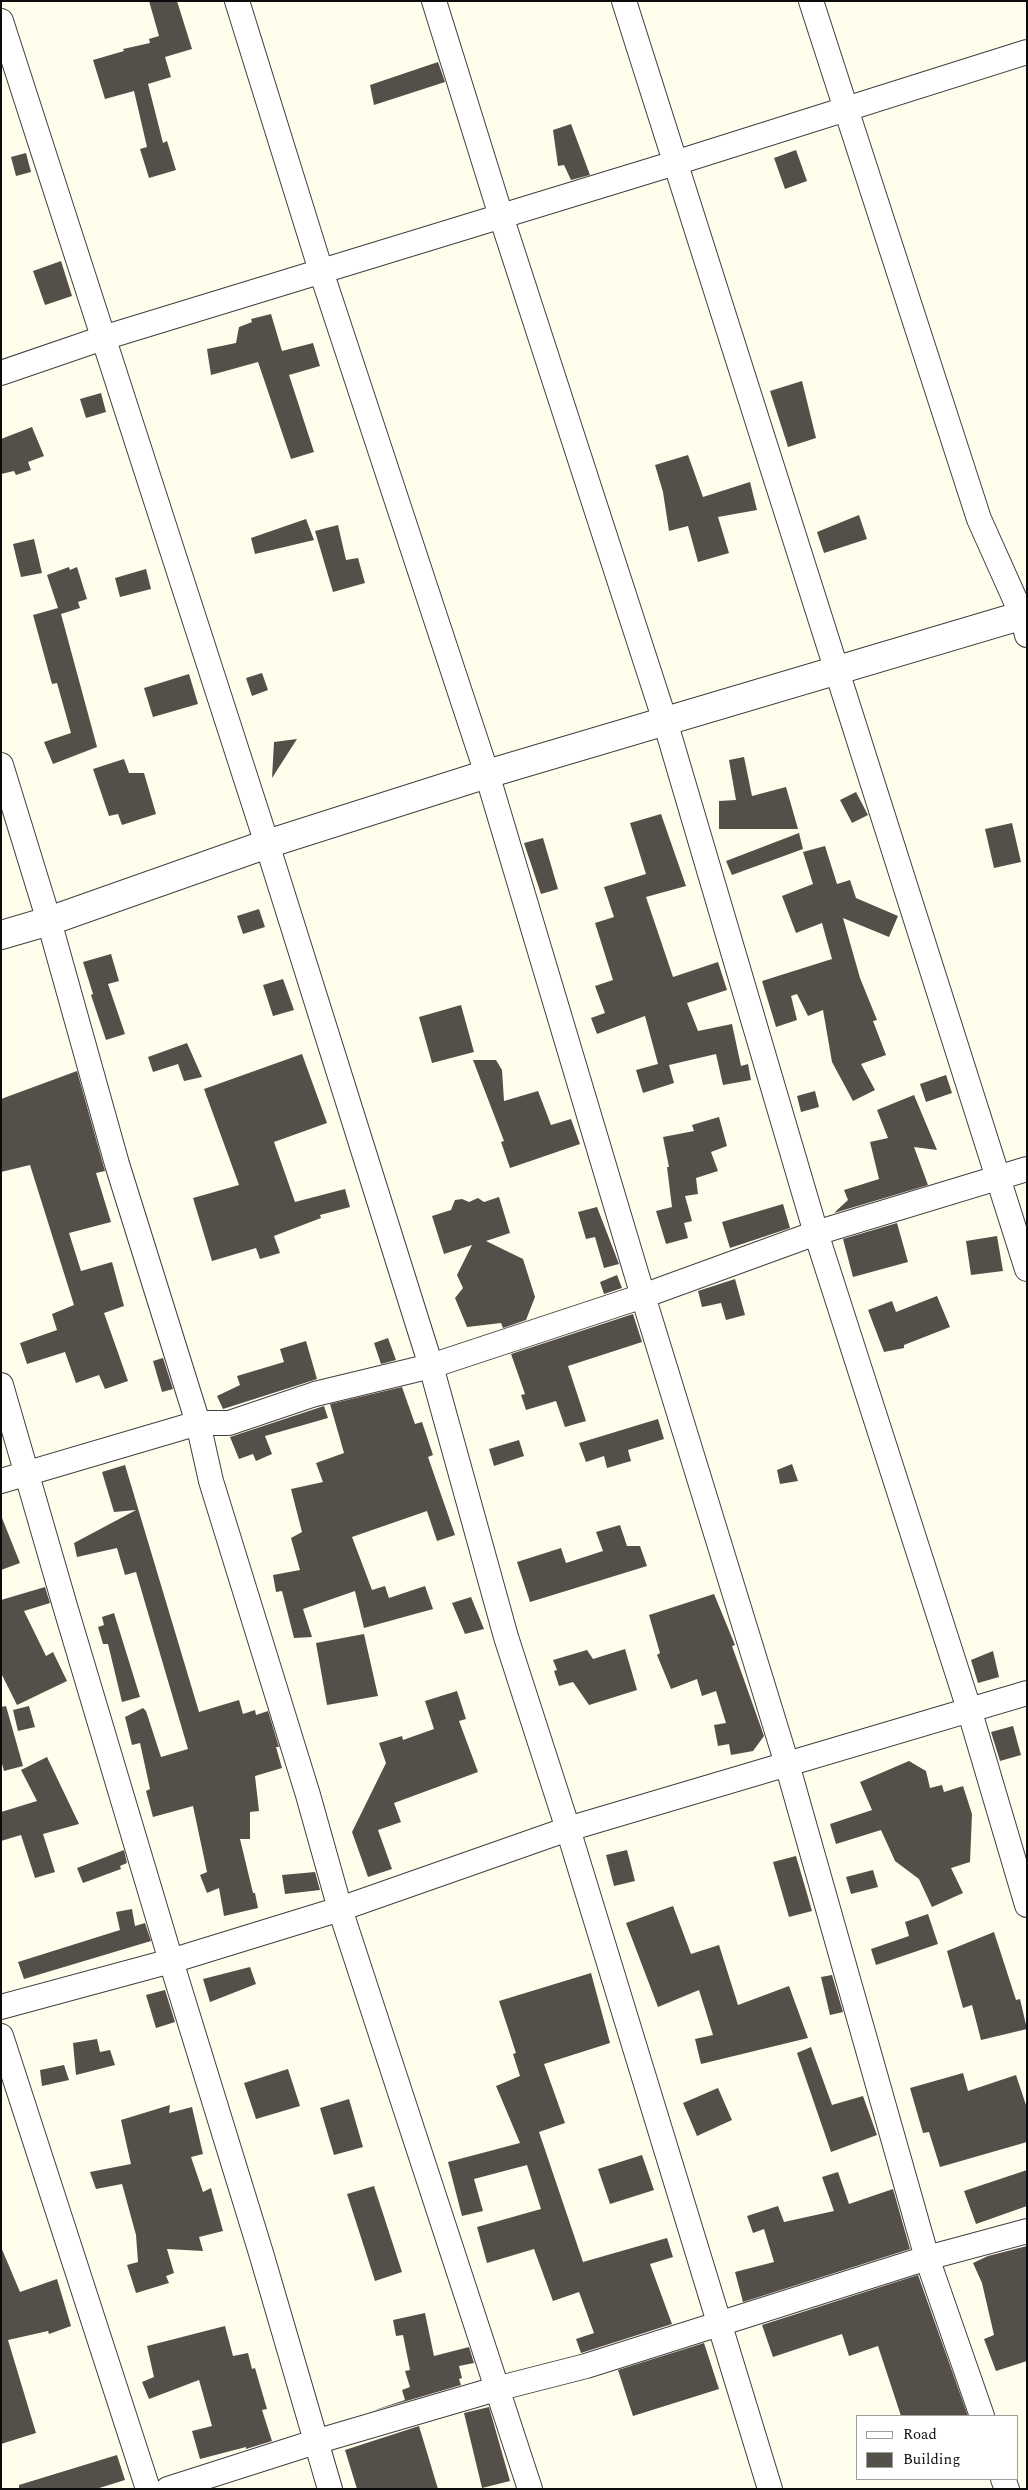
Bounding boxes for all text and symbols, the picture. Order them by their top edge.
legend [856,2415,1018,2480]
text: Road [903,2423,937,2446]
text: Building [903,2448,960,2471]

